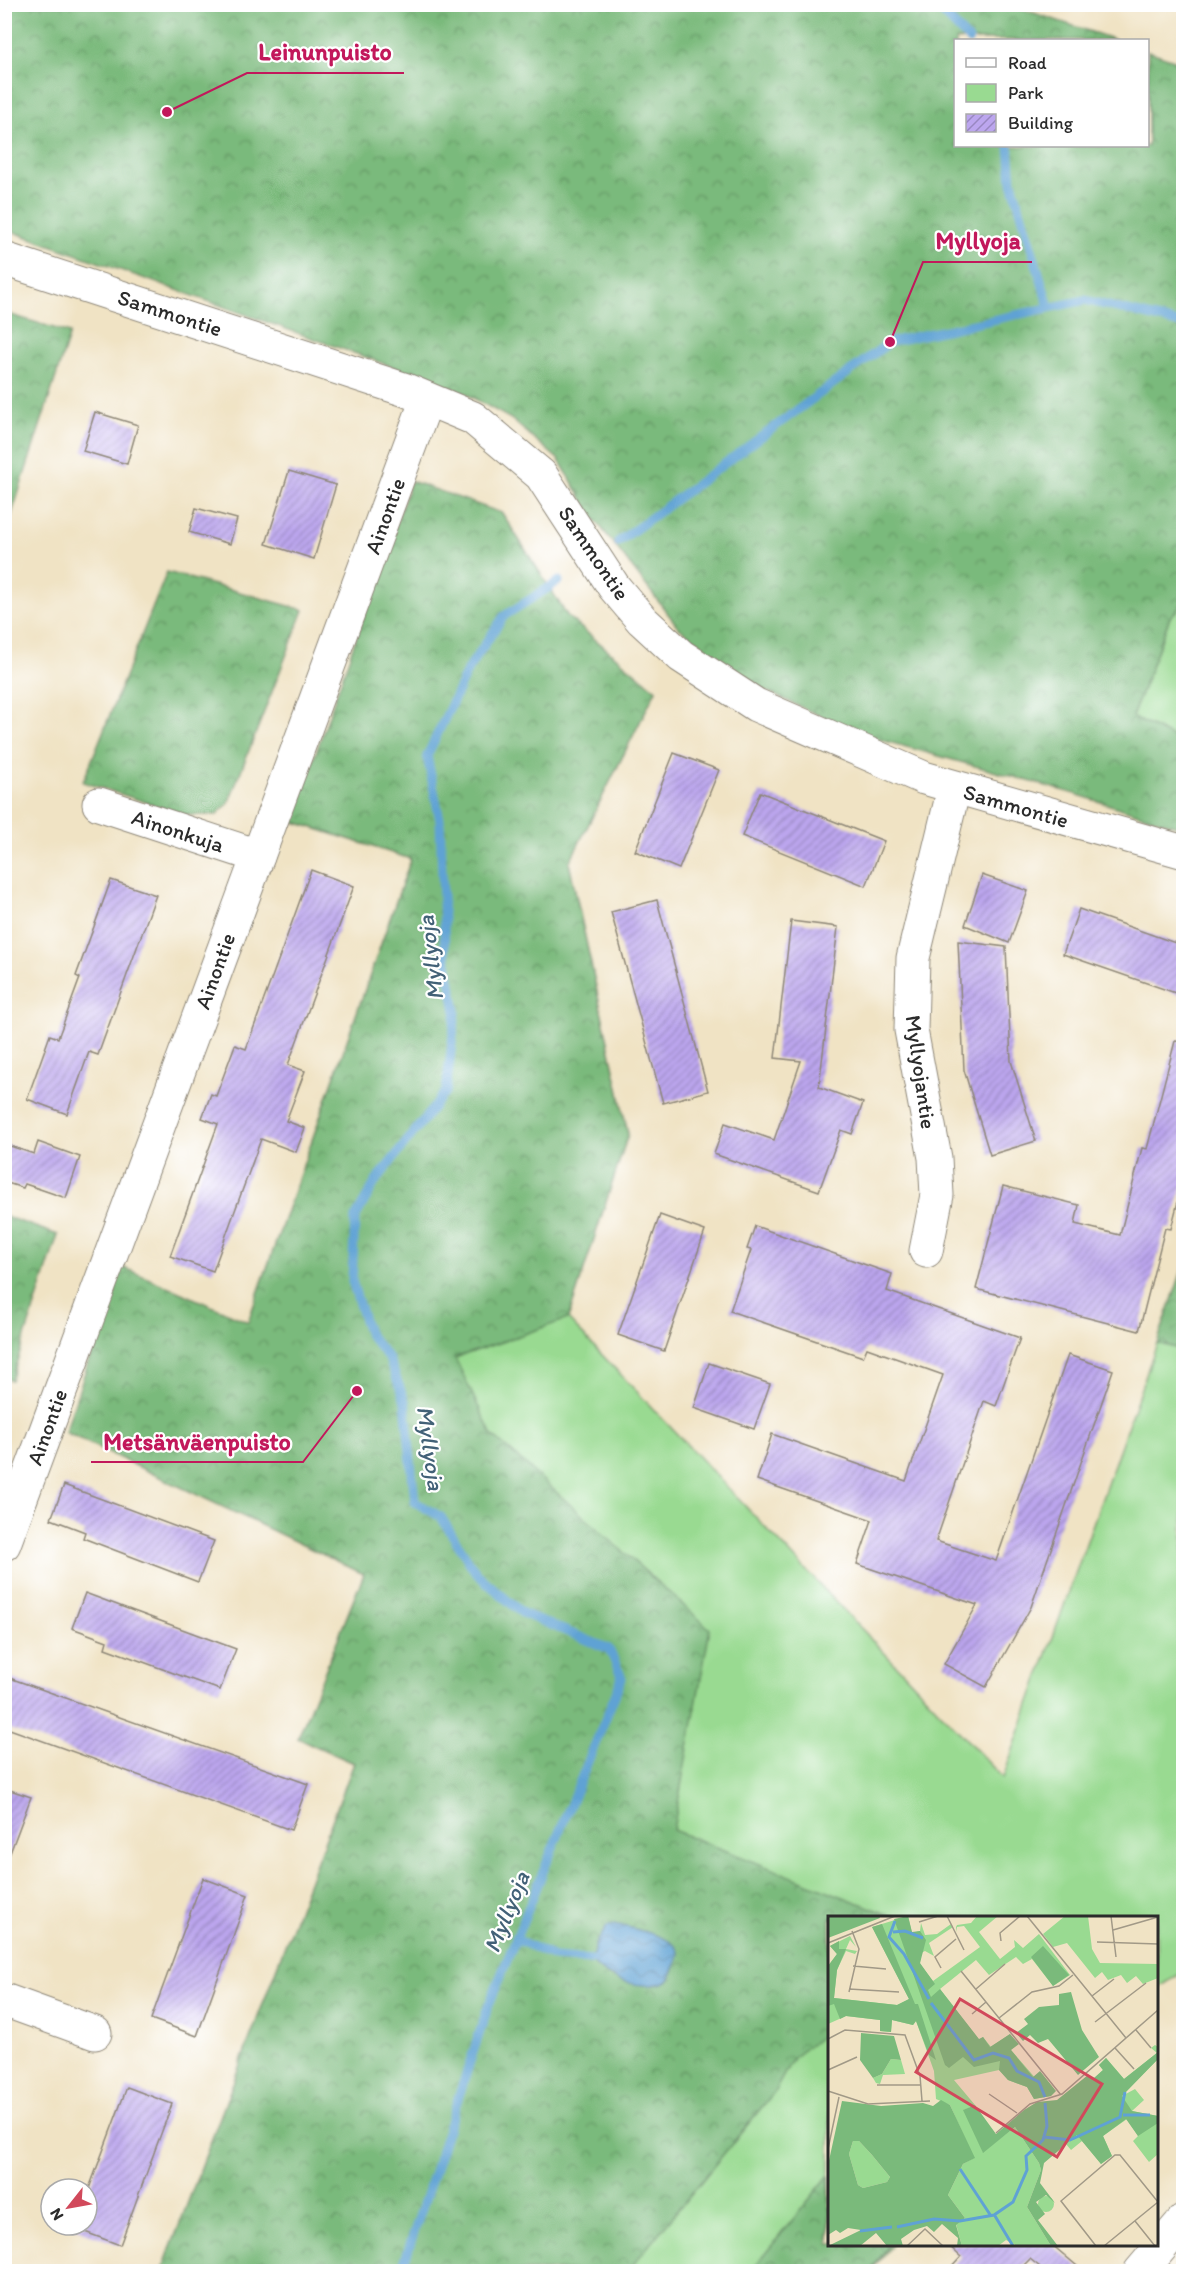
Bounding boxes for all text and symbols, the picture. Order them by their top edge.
callout: Leinunpuisto [247,31,404,73]
text: Leinunpuisto [258,37,392,67]
legend [954,39,1149,147]
text: Road [1008,52,1047,74]
text: Park [1008,82,1043,104]
text: Building [1008,112,1074,134]
callout: Myllyoja [923,220,1032,262]
text: Myllyoja [936,226,1021,256]
street label: Sammontie [114,283,226,343]
street label: Ainontie [359,474,411,558]
street label: Sammontie [553,501,635,605]
street label: Sammontie [960,778,1072,834]
street label: Ainonkuja [128,803,228,859]
water label: Myllyoja [410,913,450,1002]
street label: Ainontie [189,929,241,1013]
street label: Myllyojantie [900,1013,942,1131]
street label: Ainontie [21,1385,73,1469]
water label: Myllyoja [411,1404,451,1493]
callout: Metsänväenpuisto [91,1420,303,1462]
text: Metsänväenpuisto [103,1427,291,1457]
water label: Myllyoja [477,1866,536,1957]
inset map [828,1916,1158,2246]
north arrow [39,2177,99,2237]
text: N [46,2205,67,2224]

